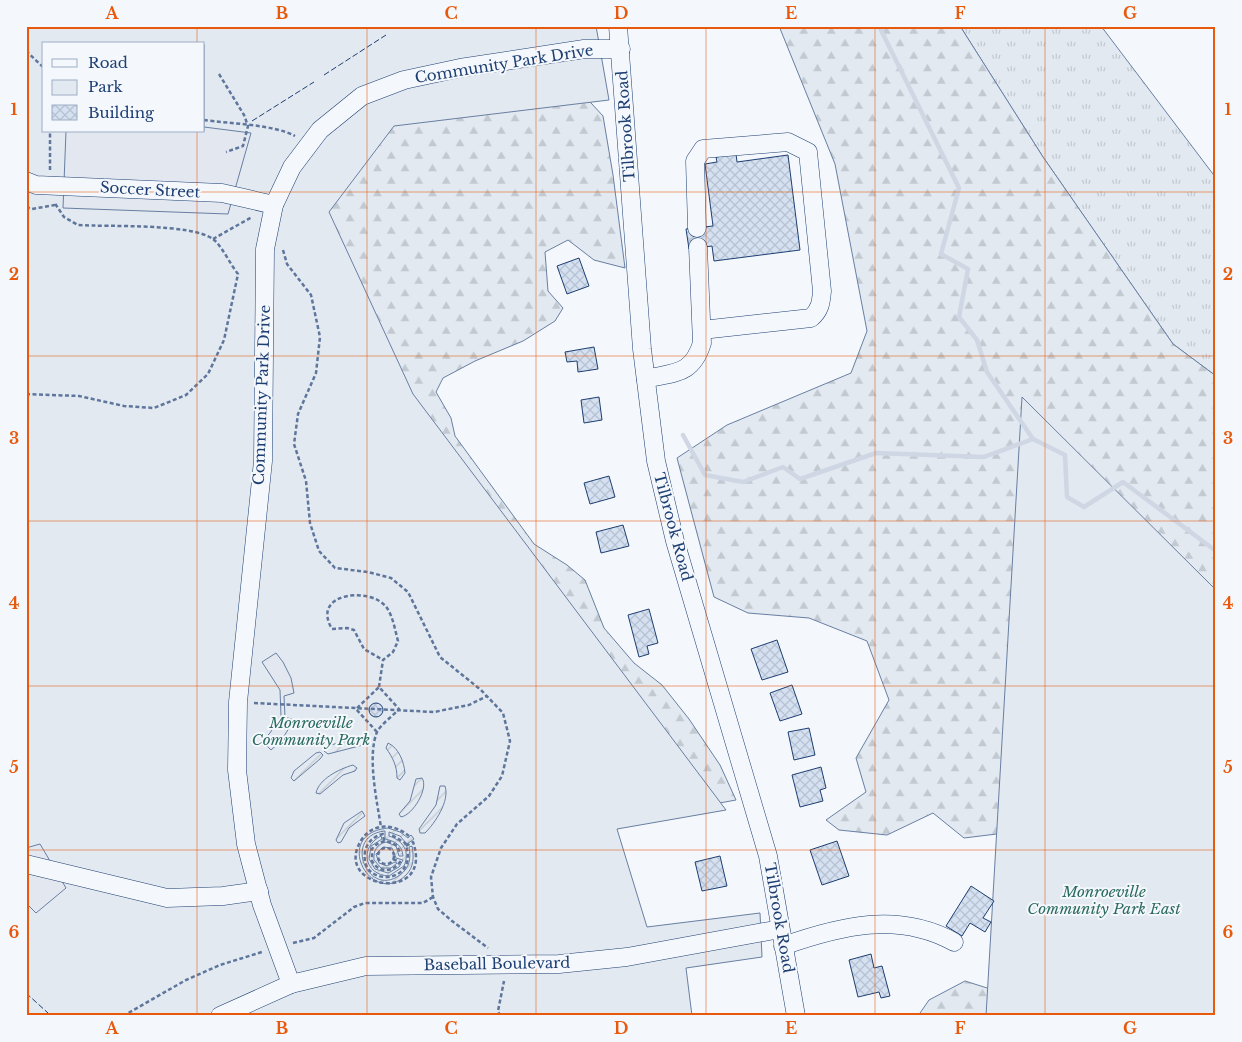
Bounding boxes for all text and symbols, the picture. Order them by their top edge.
text: A [105,3,120,23]
text: B [276,3,289,23]
text: C [444,3,458,23]
text: D [614,3,628,23]
text: E [785,3,797,23]
text: F [954,3,966,23]
text: G [1123,3,1137,23]
street label: Community Park Drive [413,40,595,87]
legend [42,42,205,132]
text: Road [88,53,128,72]
street label: Tilbrook Road [612,70,639,182]
text: Park [88,77,124,96]
text: 1 [11,99,18,119]
text: 1 [1225,99,1232,119]
text: Building [88,103,155,122]
street label: Soccer Street [99,177,201,202]
text: 2 [9,264,19,284]
text: 2 [1223,264,1233,284]
street label: Community Park Drive [249,304,274,485]
text: 3 [9,428,19,448]
text: 3 [1223,428,1233,448]
street label: Tilbrook Road [650,471,697,583]
text: 4 [9,593,19,613]
text: 4 [1223,593,1233,613]
park label: Monroeville Community Park [252,713,370,749]
text: 5 [9,757,19,777]
text: 5 [1223,757,1233,777]
street label: Tilbrook Road [760,861,799,974]
park label: Monroeville Community Park East [1027,882,1181,918]
text: 6 [9,922,20,942]
text: 6 [1223,922,1234,942]
street label: Baseball Boulevard [424,953,570,974]
text: A [105,1018,120,1038]
text: B [276,1018,289,1038]
text: C [444,1018,458,1038]
text: D [614,1018,628,1038]
text: E [785,1018,797,1038]
text: F [954,1018,966,1038]
text: G [1123,1018,1137,1038]

